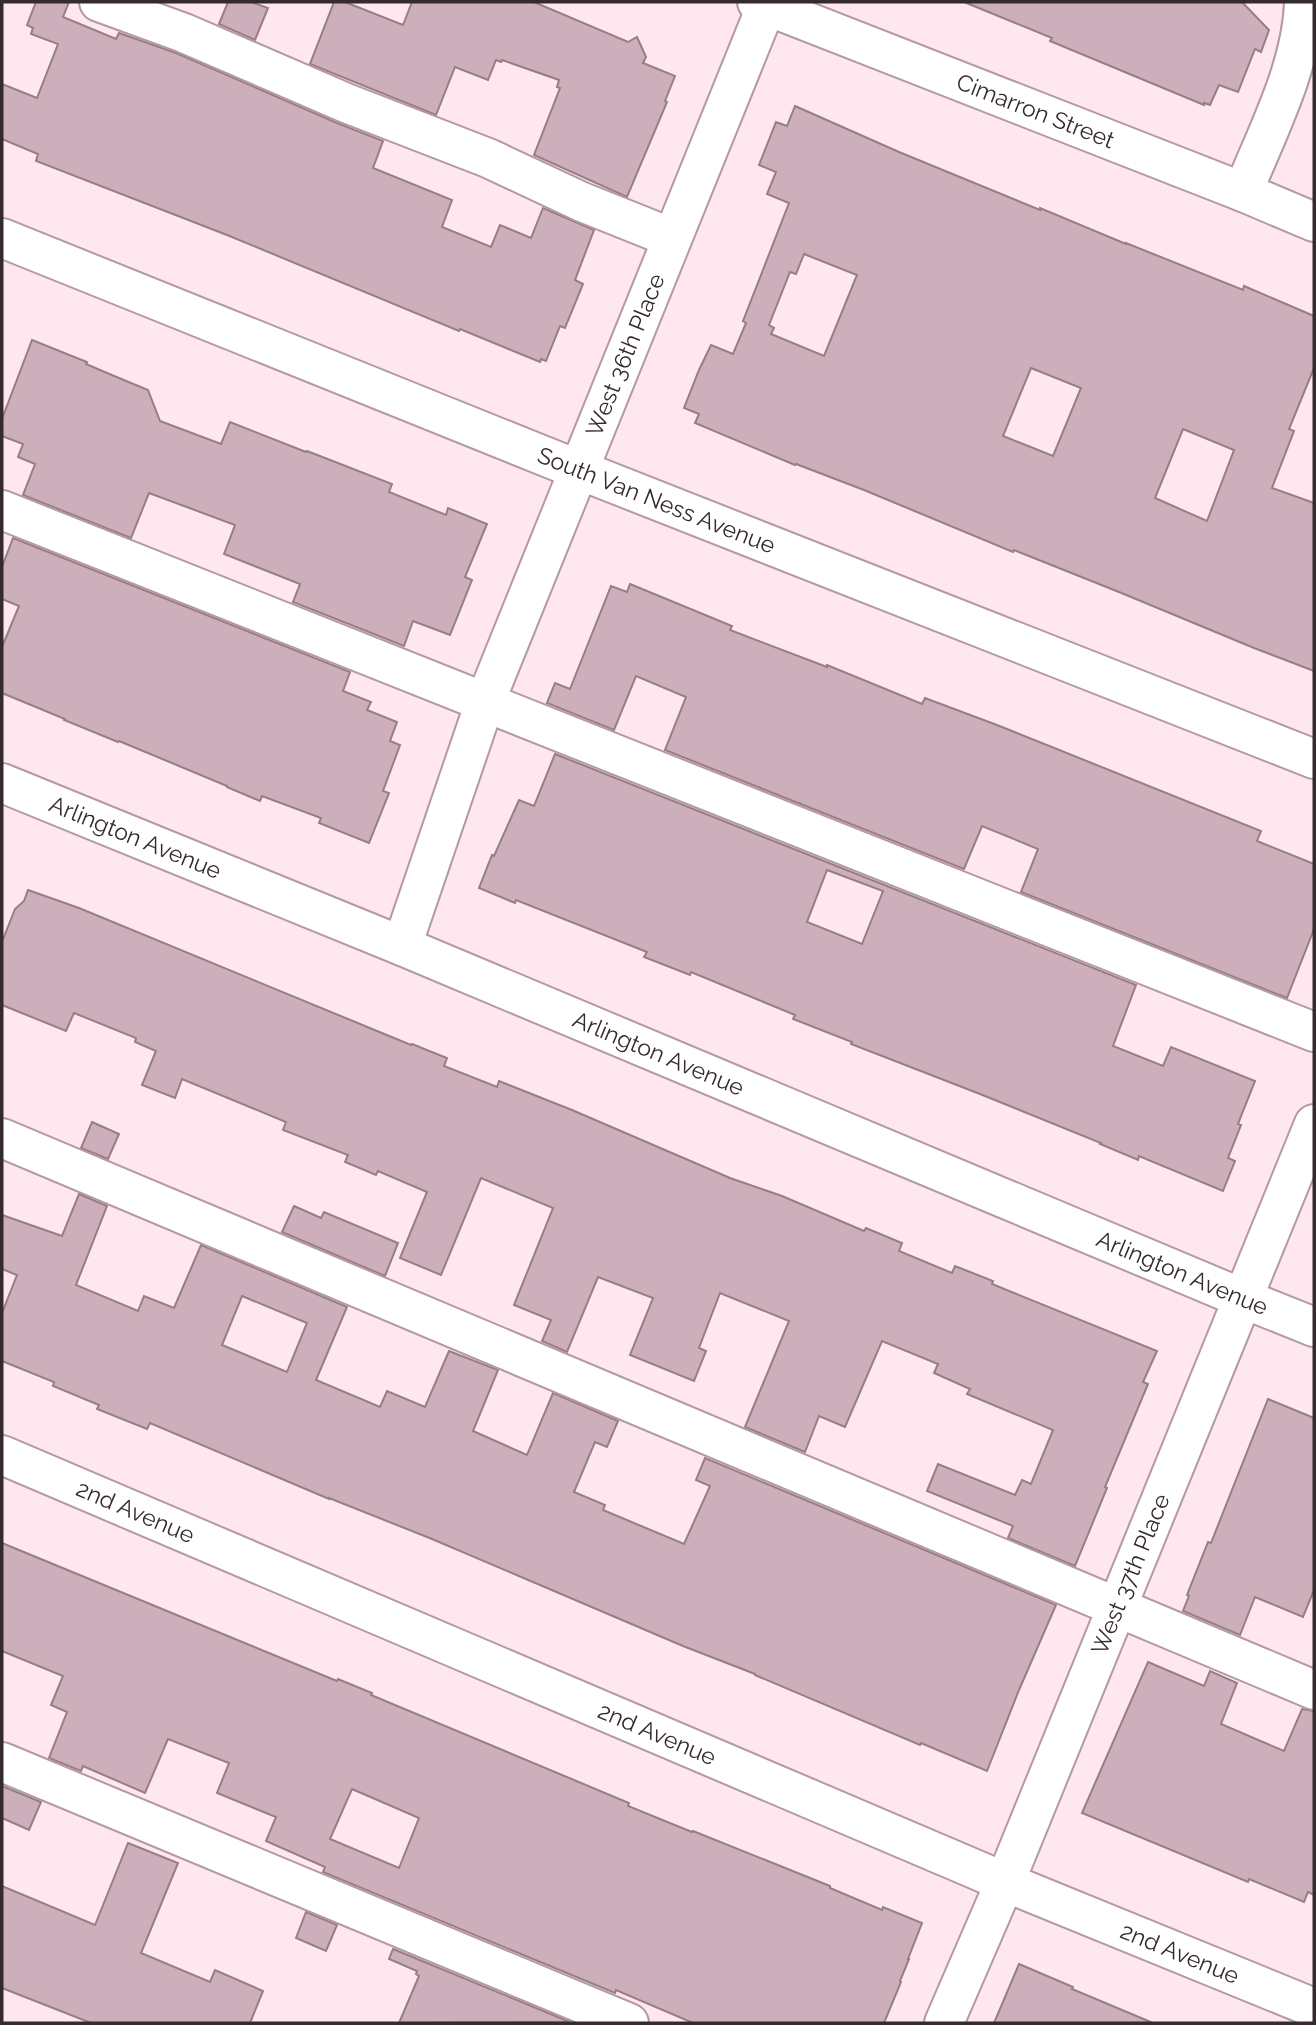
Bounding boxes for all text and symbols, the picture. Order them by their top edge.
street label: Cimarron Street [953,67,1119,153]
street label: West 36th Place [580,270,670,440]
street label: South Van Ness Avenue [534,441,779,559]
street label: Arlington Avenue [46,790,225,884]
street label: Arlington Avenue [569,1005,748,1101]
street label: Arlington Avenue [1093,1225,1272,1320]
street label: 2nd Avenue [73,1474,199,1548]
street label: West 37th Place [1085,1490,1175,1658]
street label: 2nd Avenue [594,1696,720,1770]
street label: 2nd Avenue [1117,1917,1243,1989]

